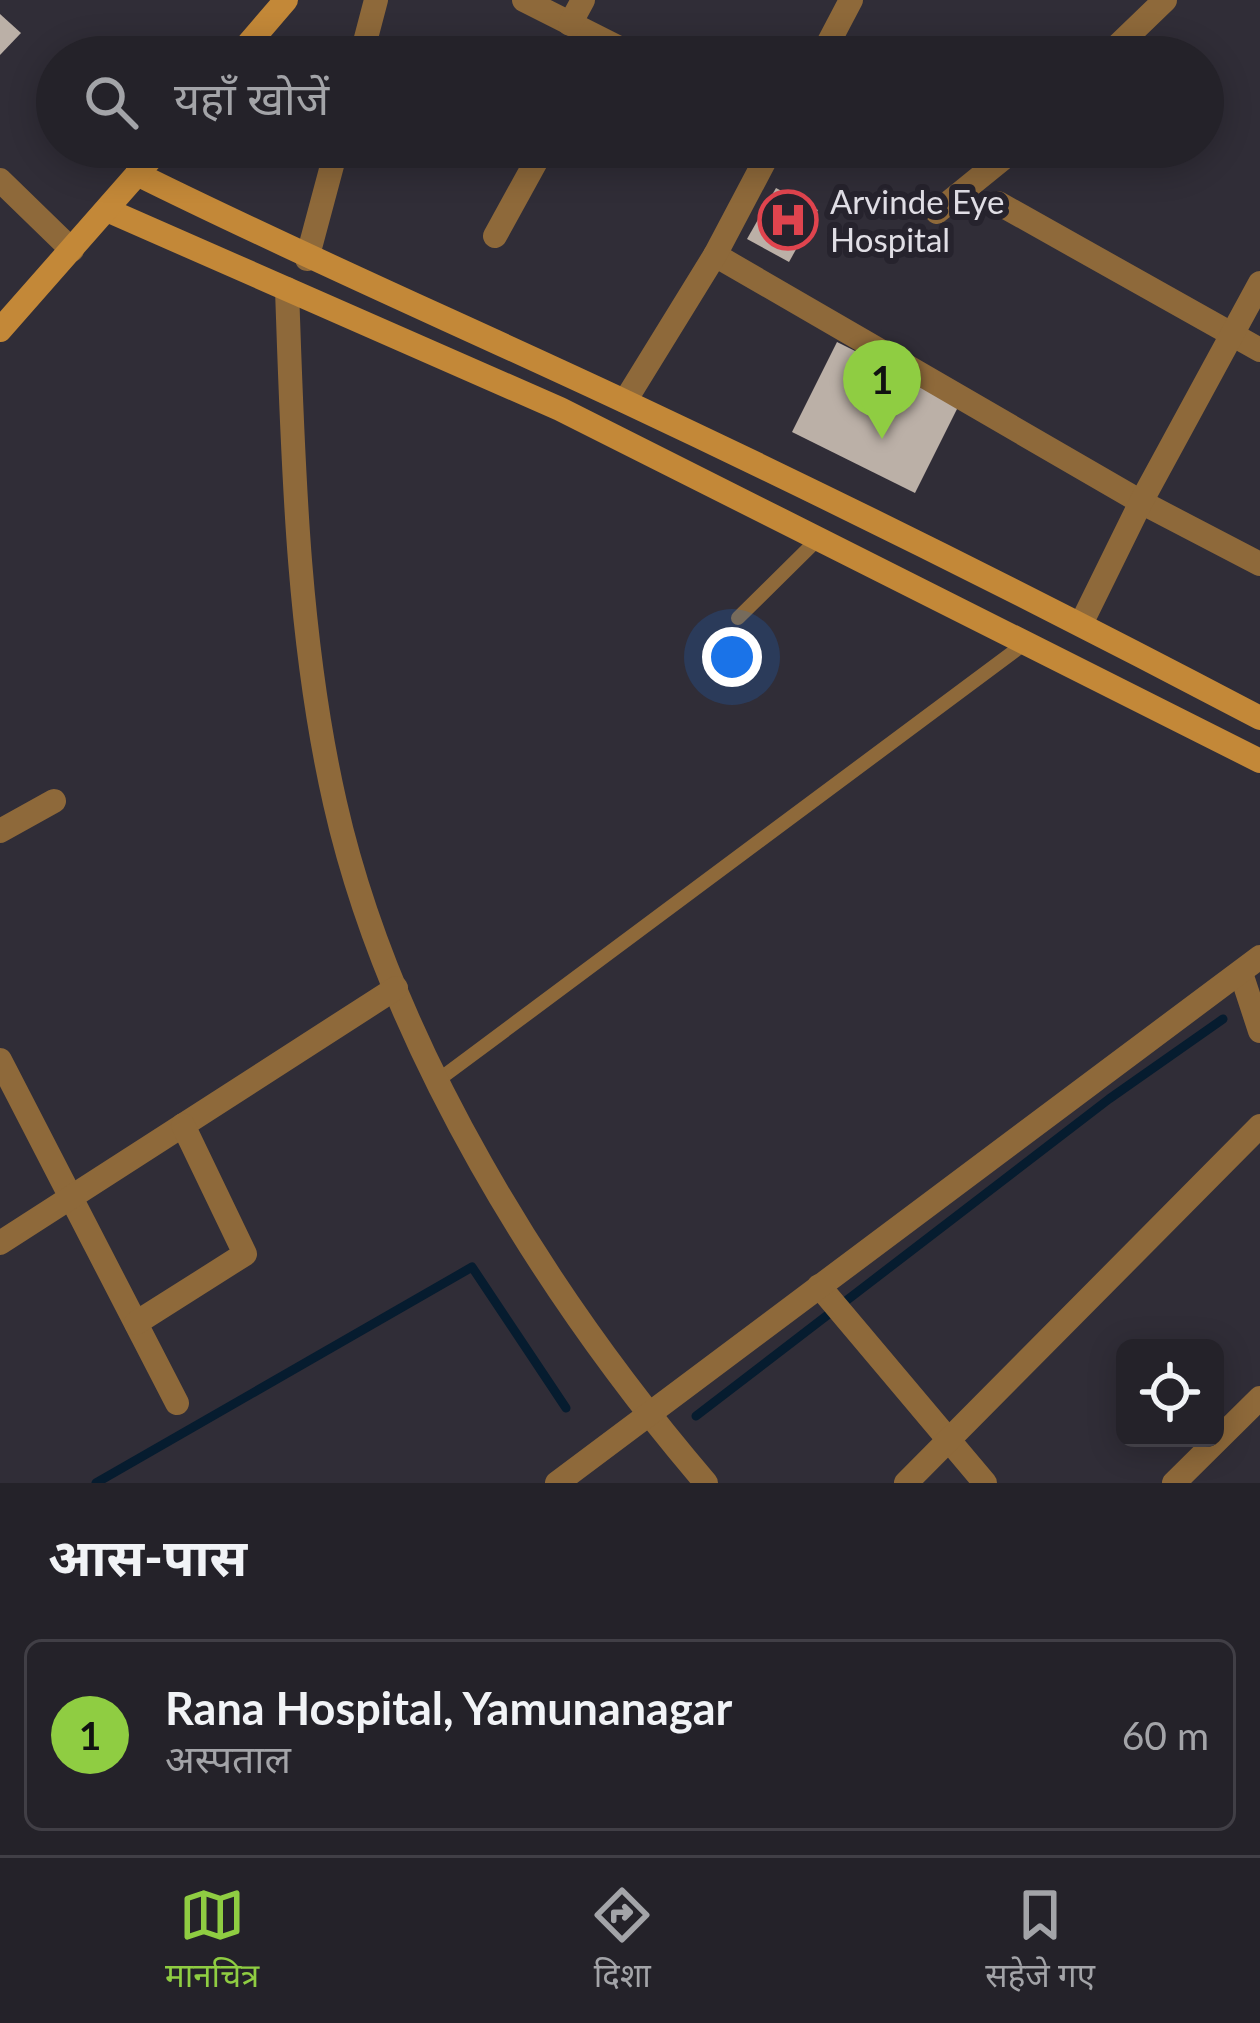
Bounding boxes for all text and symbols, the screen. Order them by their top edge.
search box [36,36,1224,168]
icon: search [78,69,144,135]
text: यहाँ खोजें [174,71,329,125]
place label: Arvinde Eye Hospital [830,181,1004,259]
hospital icon: Arvinde Eye Hospital [757,189,819,251]
pin: 1 [843,340,921,439]
your location [702,627,762,687]
map controls [1116,1339,1224,1447]
button: locate [1116,1339,1224,1447]
text: आस-पास [48,1526,247,1587]
text: Rana Hospital, Yamunanagar [165,1681,732,1735]
text: 1 [79,1712,101,1758]
text: 60 m [1122,1712,1209,1758]
text: अस्पताल [165,1735,291,1781]
tab: मानचित्र [165,1882,259,2000]
tab: दिशा [589,1882,655,2000]
tab: सहेजे गए [985,1882,1095,2000]

